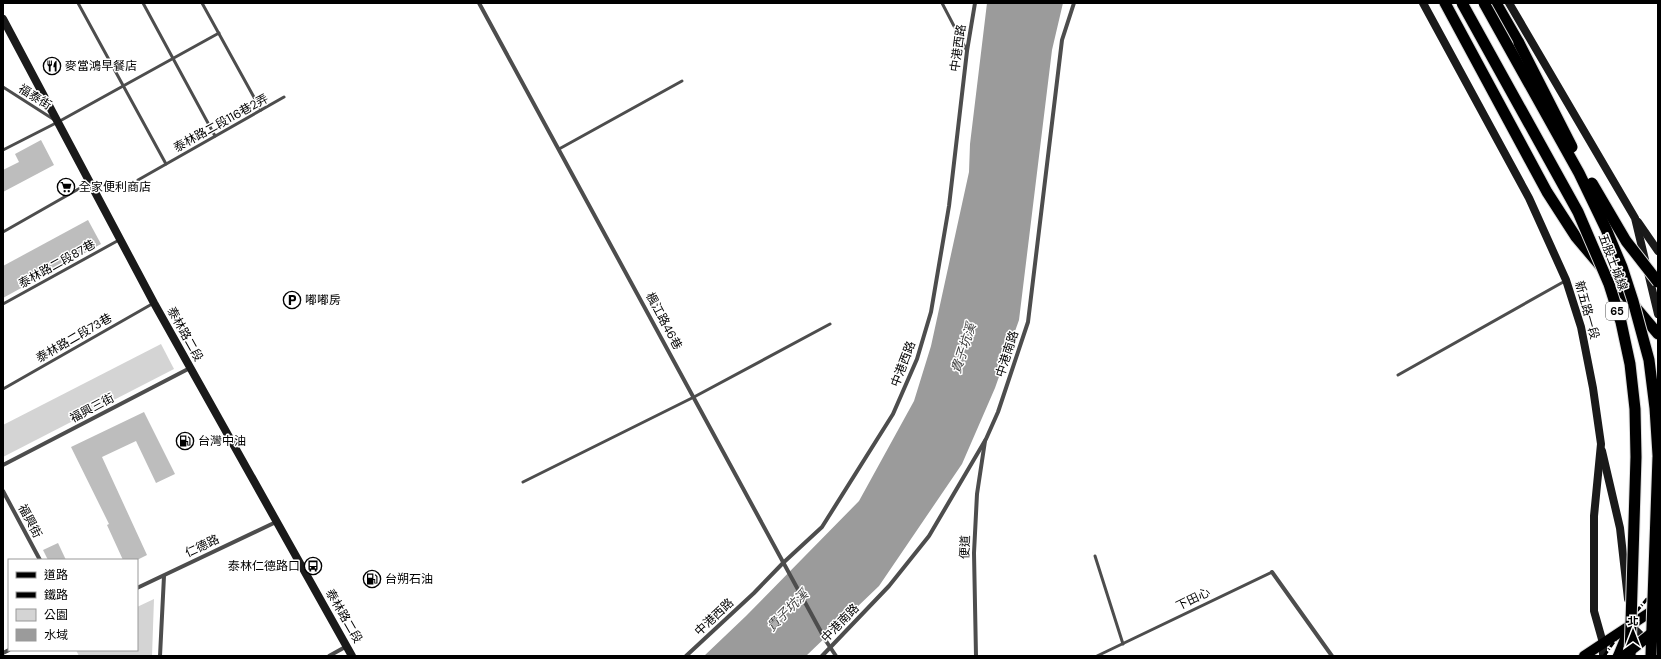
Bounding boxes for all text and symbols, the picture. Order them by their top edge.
street label: 中港西路 [947,23,969,73]
restaurant icon: 麥當鴻早餐店 [42,56,62,76]
place label: 麥當鴻早餐店 [65,58,137,74]
street label: 福泰街 [15,81,55,113]
street label: 泰林路二段116巷2弄 [171,90,271,156]
supermarket icon: 全家便利商店 [56,177,76,197]
place label: 全家便利商店 [79,179,151,195]
street label: 五股土城線 [1595,231,1631,293]
street label: 泰林路二段87巷 [16,236,98,292]
street label: 新五路一段 [1571,279,1603,341]
parking icon: 嘟嘟房 [282,290,302,310]
street label: 楓江路46巷 [642,290,686,352]
place label: 嘟嘟房 [305,292,341,308]
road number: 65 [1606,302,1628,320]
street label: 泰林路二段 [163,304,207,364]
street label: 泰林路二段73巷 [33,310,115,366]
water label: 貴子坑溪 [947,319,980,376]
street label: 中港南路 [992,329,1022,379]
street label: 中港西路 [887,339,919,389]
street label: 福興三街 [67,390,117,426]
fuel station icon: 台灣中油 [175,431,195,451]
place label: 台灣中油 [198,433,246,449]
street label: 福興街 [14,501,46,541]
street label: 仁德路 [182,531,222,561]
street label: 便道 [957,535,973,559]
bus stop icon: 泰林仁德路口 [303,556,323,576]
place label: 泰林仁德路口 [228,558,300,574]
legend [8,559,138,651]
text: 道路 [44,567,68,583]
fuel station icon: 台朔石油 [362,569,382,589]
place label: 台朔石油 [385,571,433,587]
street label: 下田心 [1173,584,1213,614]
water label: 貴子坑溪 [763,585,813,635]
street label: 泰林路二段 [322,586,366,646]
text: 鐵路 [44,587,68,603]
street label: 中港西路 [691,595,737,639]
street label: 中港南路 [818,600,862,646]
text: 公園 [44,607,68,623]
north arrow [1613,611,1653,651]
text: 北 [1628,614,1639,628]
text: 水域 [44,627,68,643]

